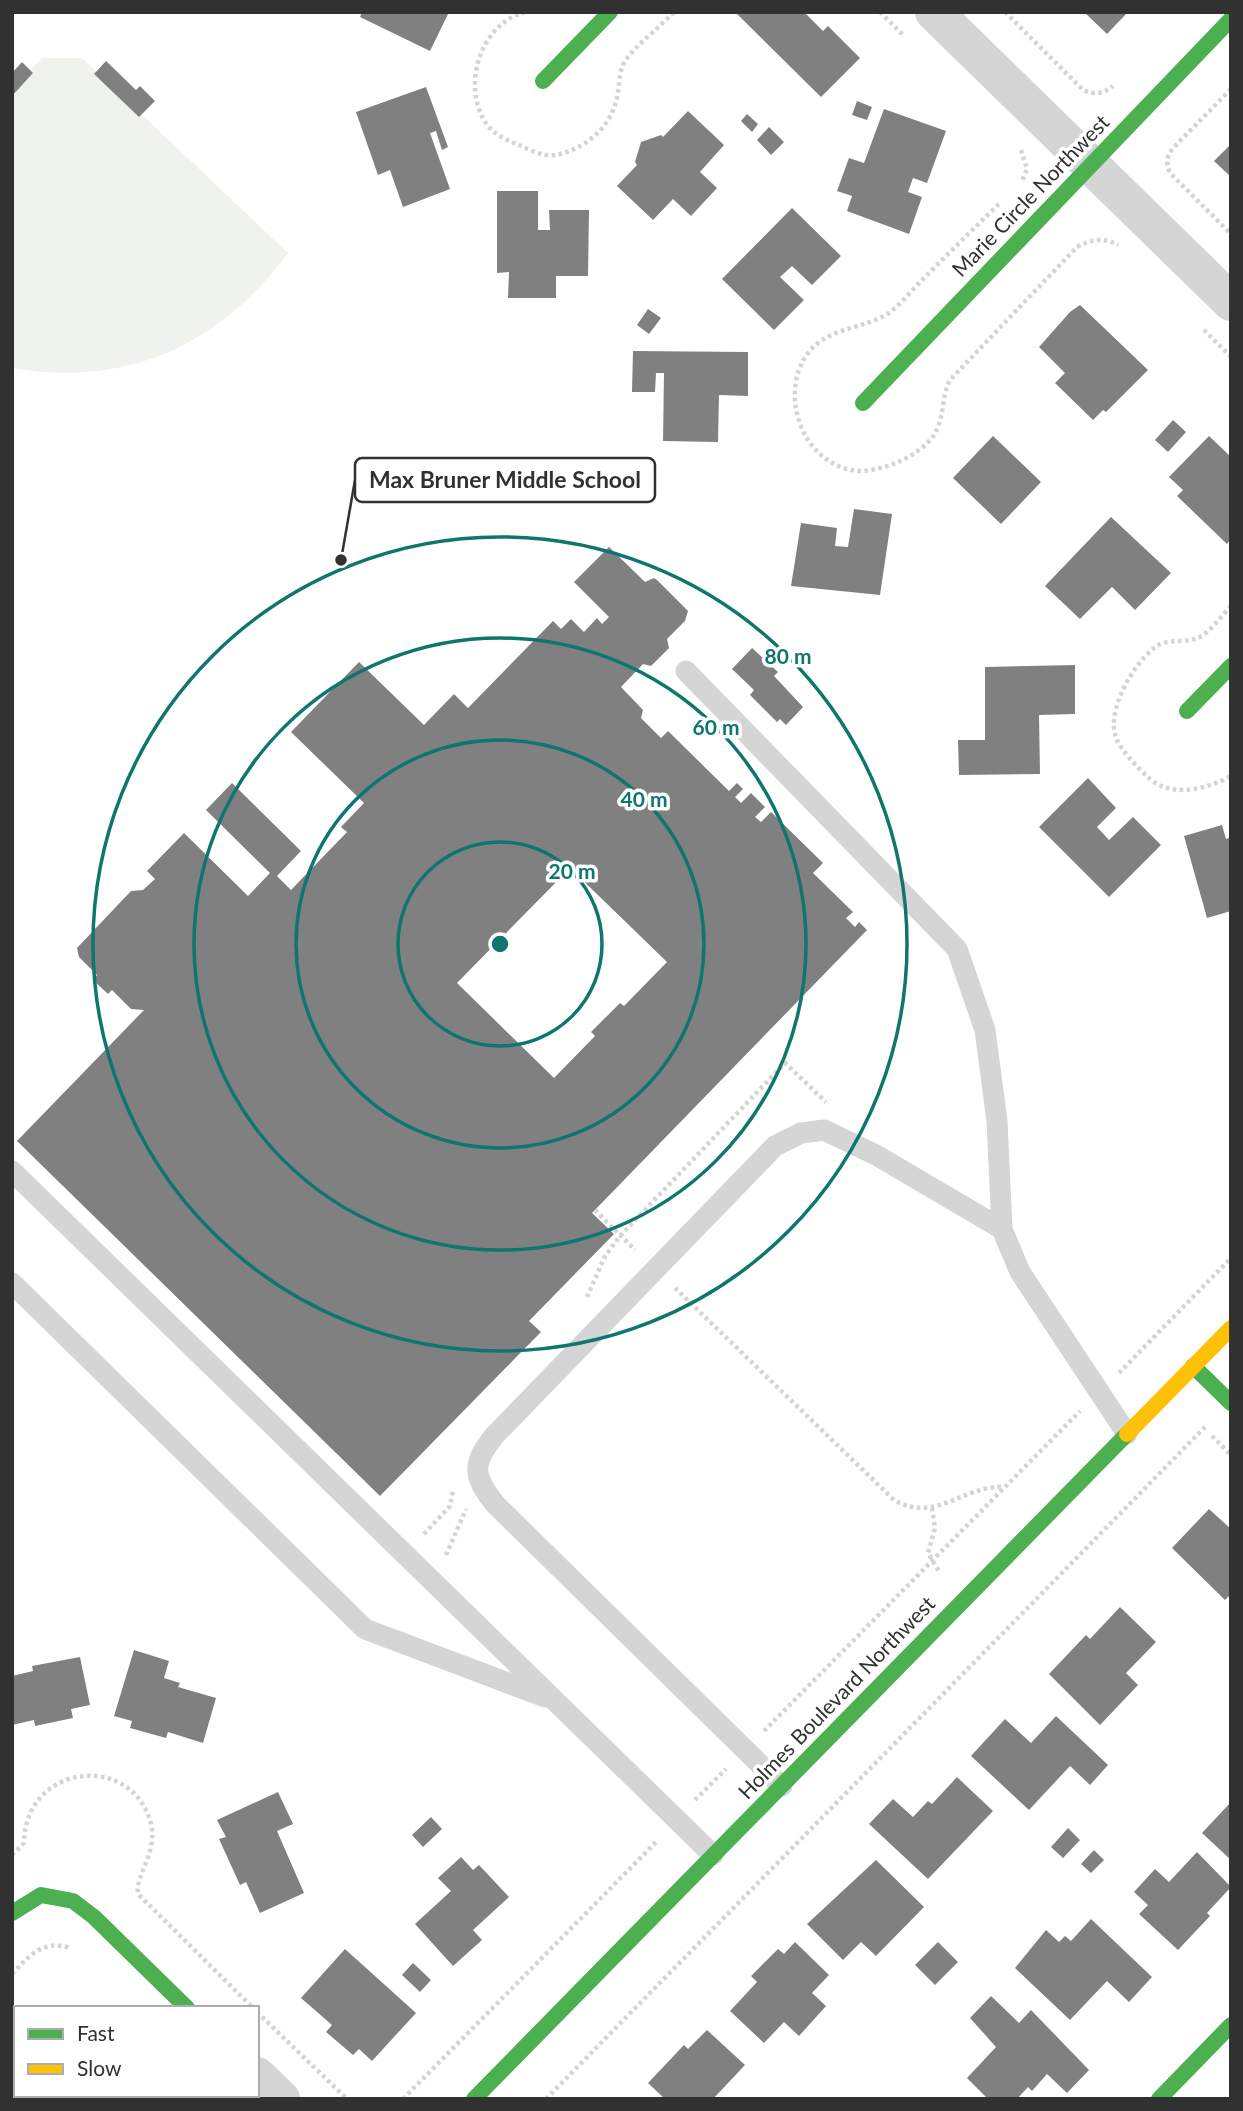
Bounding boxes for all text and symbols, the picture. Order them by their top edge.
street label: Marie Circle Northwest [946,109,1114,281]
callout: Max Bruner Middle School [355,458,655,502]
text: Max Bruner Middle School [369,465,641,493]
text: 80 m [764,643,812,668]
text: 60 m [692,714,740,739]
text: 40 m [620,786,668,811]
text: 20 m [548,858,596,883]
centre of rings [488,932,512,956]
street label: Holmes Boulevard Northwest [732,1590,940,1804]
legend [14,2006,259,2097]
text: Fast [77,2020,115,2045]
text: Slow [77,2055,122,2080]

